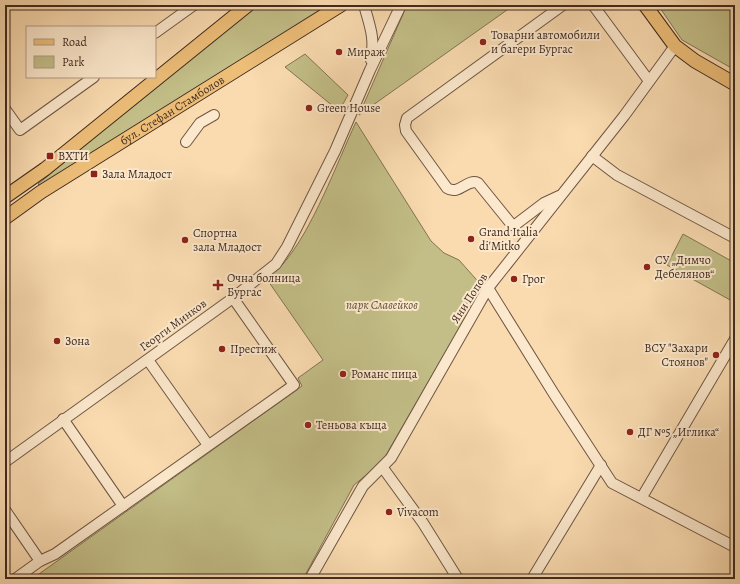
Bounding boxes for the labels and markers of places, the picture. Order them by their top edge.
place label: Товарни автомобили и багери Бургас [491,27,600,57]
marker: Товарни автомобили и багери Бургас [478,37,488,47]
place label: Мираж [347,44,385,60]
marker: Мираж [334,47,344,57]
place label: Green House [317,100,380,116]
marker: Green House [304,103,314,113]
place label: ВХТИ [58,148,89,164]
marker: ВХТИ [45,151,55,161]
place label: Зала Младост [102,166,173,182]
marker: Зала Младост [89,169,99,179]
place label: Grand Italia di'Mitko [479,224,538,254]
place label: Спортна зала Младост [193,225,262,255]
marker: Grand Italia di'Mitko [466,234,476,244]
marker: Спортна зала Младост [180,235,190,245]
place label: СУ „Димчо Дебелянов“ [655,252,714,282]
marker: СУ „Димчо Дебелянов“ [642,262,652,272]
place label: Oчна болница Бургас [227,270,301,300]
place label: Грог [522,271,545,287]
marker: Грог [509,274,519,284]
marker: Oчна болница Бургас [212,279,224,291]
place label: Зона [65,333,90,349]
marker: Зона [52,336,62,346]
place label: ВСУ "Захари Стоянов" [644,340,708,370]
place label: Престиж [230,341,277,357]
marker: Престиж [217,344,227,354]
marker: ВСУ "Захари Стоянов" [711,350,721,360]
place label: Романс пица [351,366,418,382]
marker: Романс пица [338,369,348,379]
place label: Теньова къща [316,417,387,433]
marker: Теньова къща [303,420,313,430]
place label: ДГ №5 „Иглика“ [638,424,719,440]
marker: ДГ №5 „Иглика“ [625,427,635,437]
place label: Vivacom [396,504,439,520]
marker: Vivacom [384,507,394,517]

